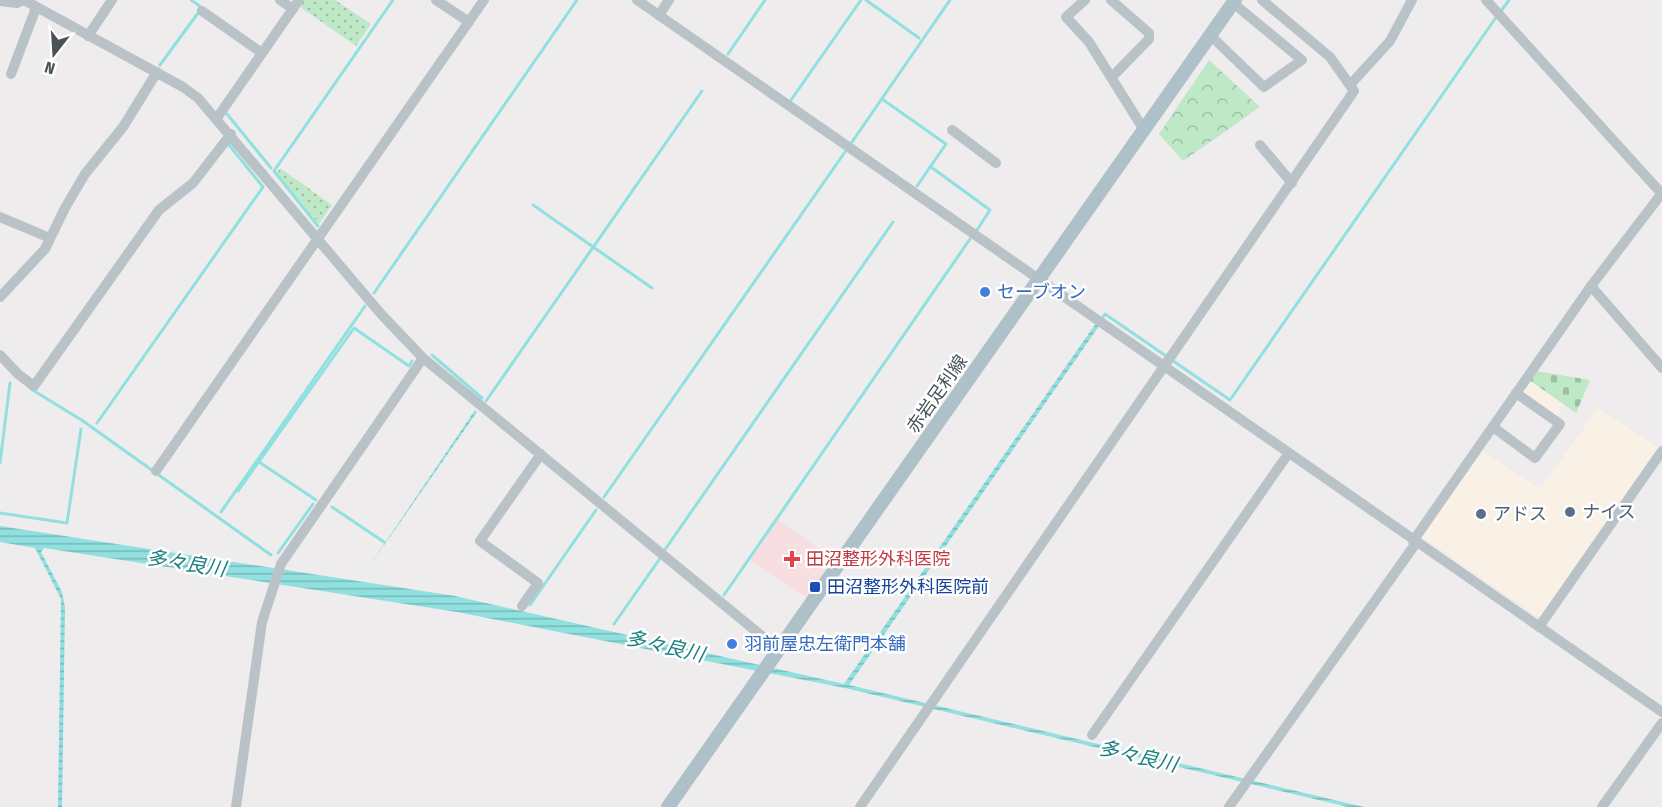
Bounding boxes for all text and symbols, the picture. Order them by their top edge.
north arrow [24,24,84,84]
text: N [42,57,57,78]
place label: セーブオン [997,281,1086,303]
marker: セーブオン [978,285,992,299]
street label: 赤岩足利線 [902,351,972,437]
place label: ナイス [1582,501,1635,523]
place label: アドス [1493,503,1547,525]
marker: ナイス [1563,505,1577,519]
marker: アドス [1474,507,1488,521]
water label: 多々良川 [145,545,229,581]
place label: 田沼整形外科医院 [806,548,950,570]
marker: 田沼整形外科医院 [783,550,801,568]
place label: 田沼整形外科医院前 [827,576,989,598]
marker: 田沼整形外科医院前 [808,580,822,594]
water label: 多々良川 [623,625,709,667]
place label: 羽前屋忠左衛門本舗 [744,633,906,655]
marker: 羽前屋忠左衛門本舗 [725,637,739,651]
water label: 多々良川 [1096,735,1182,777]

